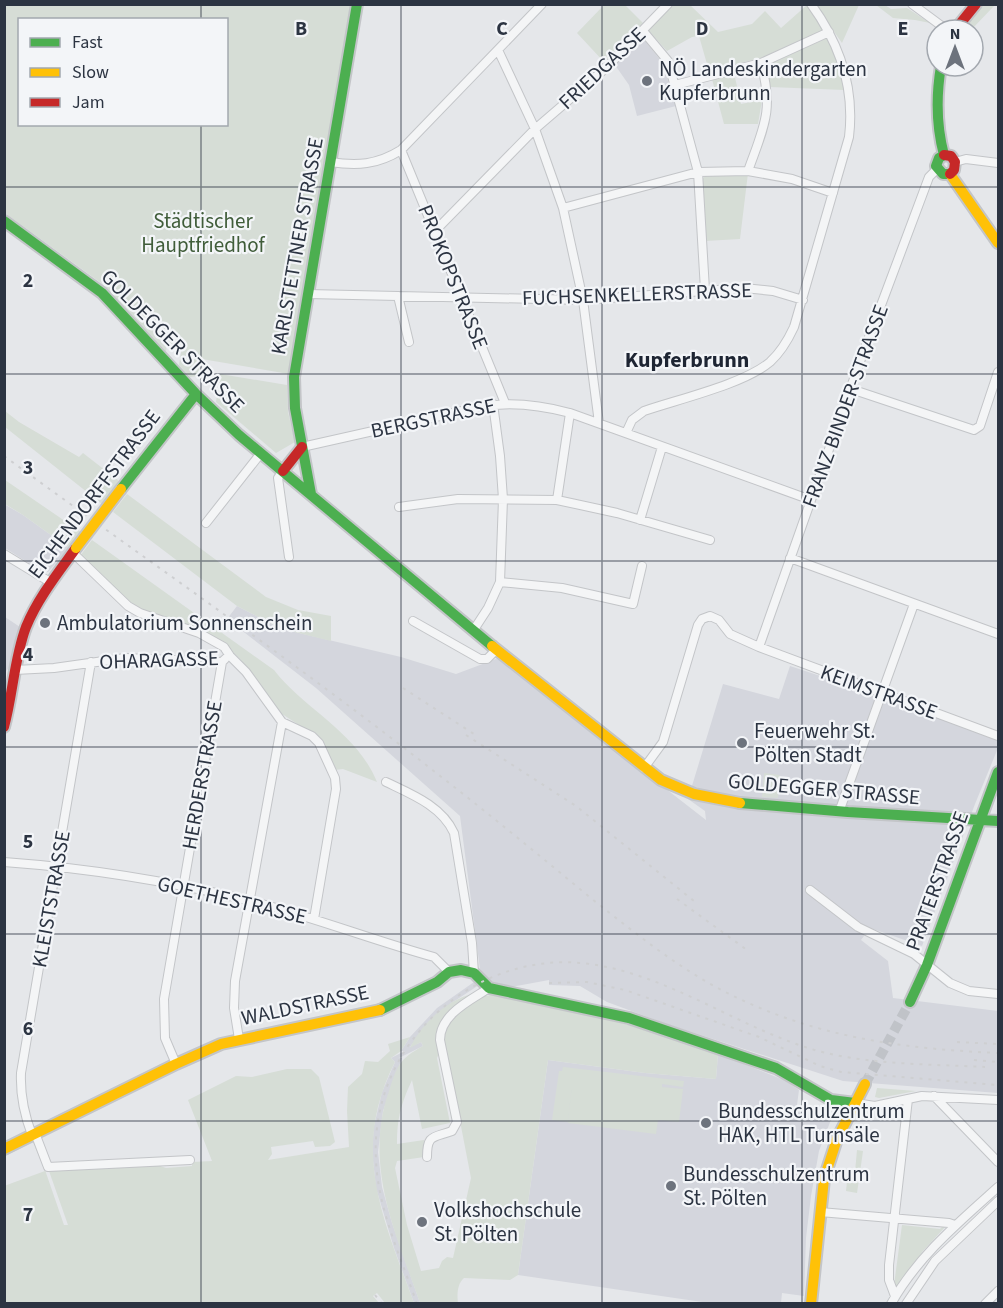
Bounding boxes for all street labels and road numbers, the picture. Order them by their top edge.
street label: FRIEDGASSE [552,20,652,116]
street label: KARLSTETTNER STRASSE [263,135,331,357]
street label: PROKOPSTRASSE [410,200,496,354]
street label: GOLDEGGER STRASSE [94,262,252,420]
street label: FUCHSENKELLERSTRASSE [521,275,753,313]
street label: FRANZ BINDER-STRASSE [794,300,896,512]
street label: BERGSTRASSE [368,390,498,446]
street label: EICHENDORFFSTRASSE [20,403,168,585]
street label: OHARAGASSE [99,643,219,677]
street label: KEIMSTRASSE [816,657,942,727]
street label: HERDERSTRASSE [174,698,230,852]
street label: GOLDEGGER STRASSE [727,766,921,812]
street label: PRATERSTRASSE [898,807,976,955]
street label: KLEISTSTRASSE [24,828,78,970]
street label: GOETHESTRASSE [154,868,310,932]
street label: WALDSTRASSE [239,977,371,1033]

